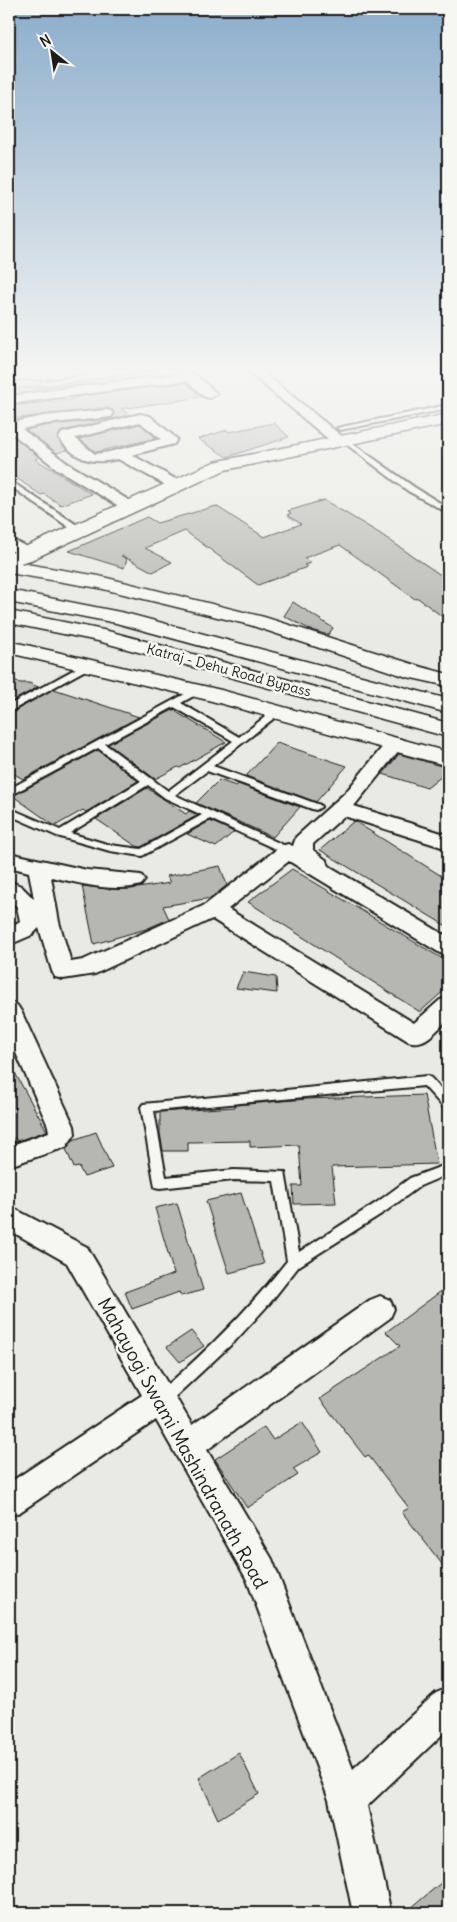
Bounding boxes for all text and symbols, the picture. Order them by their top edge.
north arrow [28,28,78,78]
text: N [37,31,54,51]
street label: Katraj - Dehu Road Bypass [145,639,313,701]
street label: Mahayogi Swami Mashindranath Road [93,1293,273,1593]

